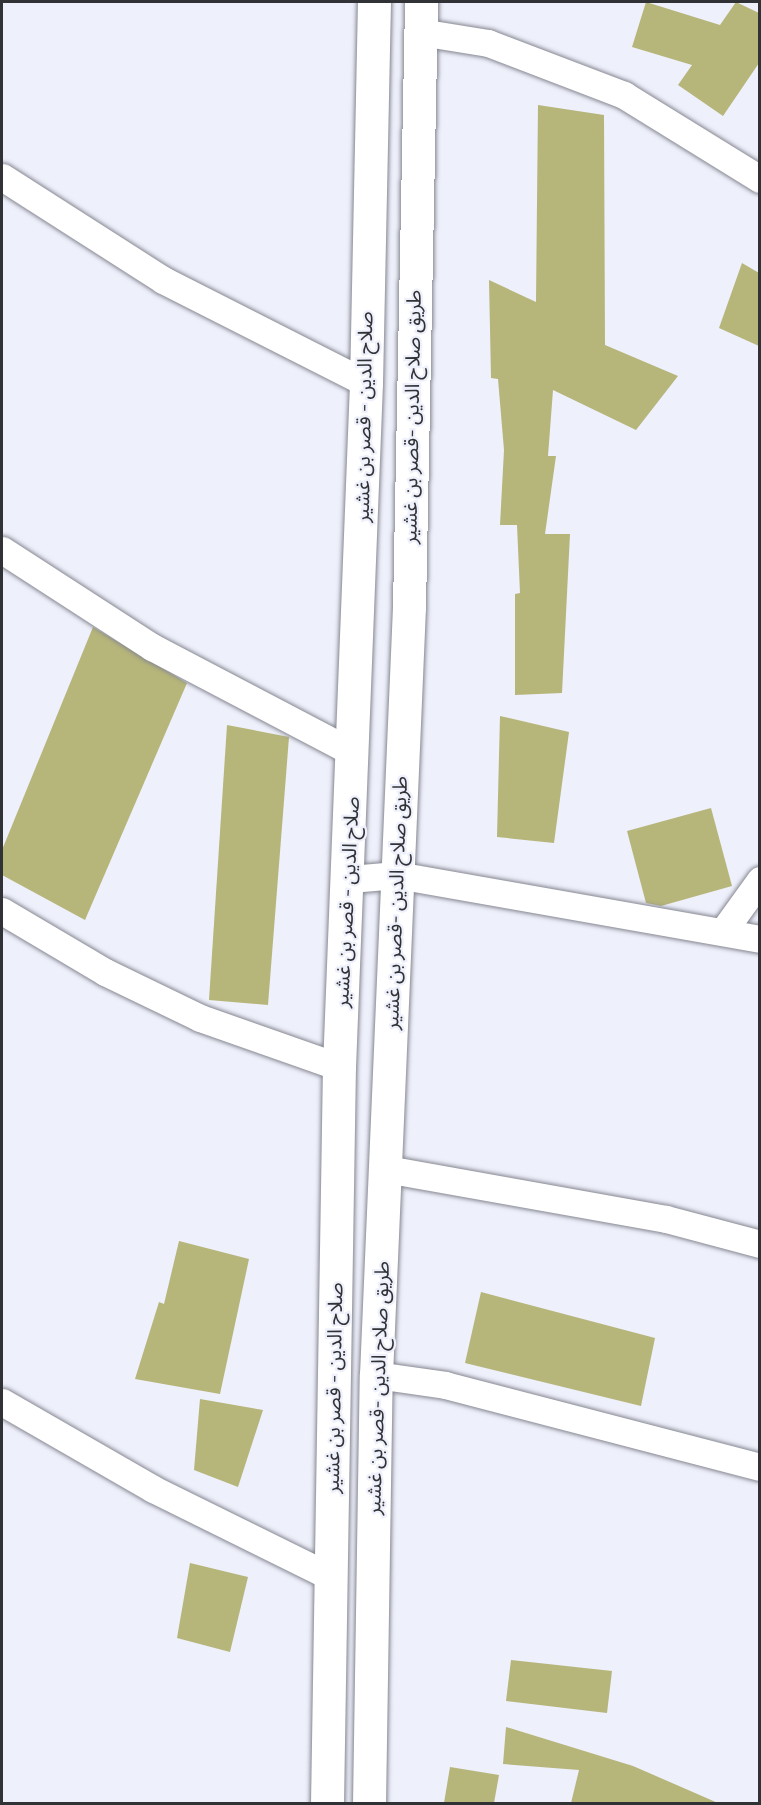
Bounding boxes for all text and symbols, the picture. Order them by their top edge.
street label: طريق صلاح الدين -قصر بن غشير [398,290,426,544]
street label: صلاح الدين - قصر بن غشير [350,311,378,523]
street label: طريق صلاح الدين -قصر بن غشير [380,775,412,1031]
street label: صلاح الدين - قصر بن غشير [329,796,365,1008]
street label: طريق صلاح الدين -قصر بن غشير [362,1260,394,1516]
street label: صلاح الدين - قصر بن غشير [320,1282,348,1494]

